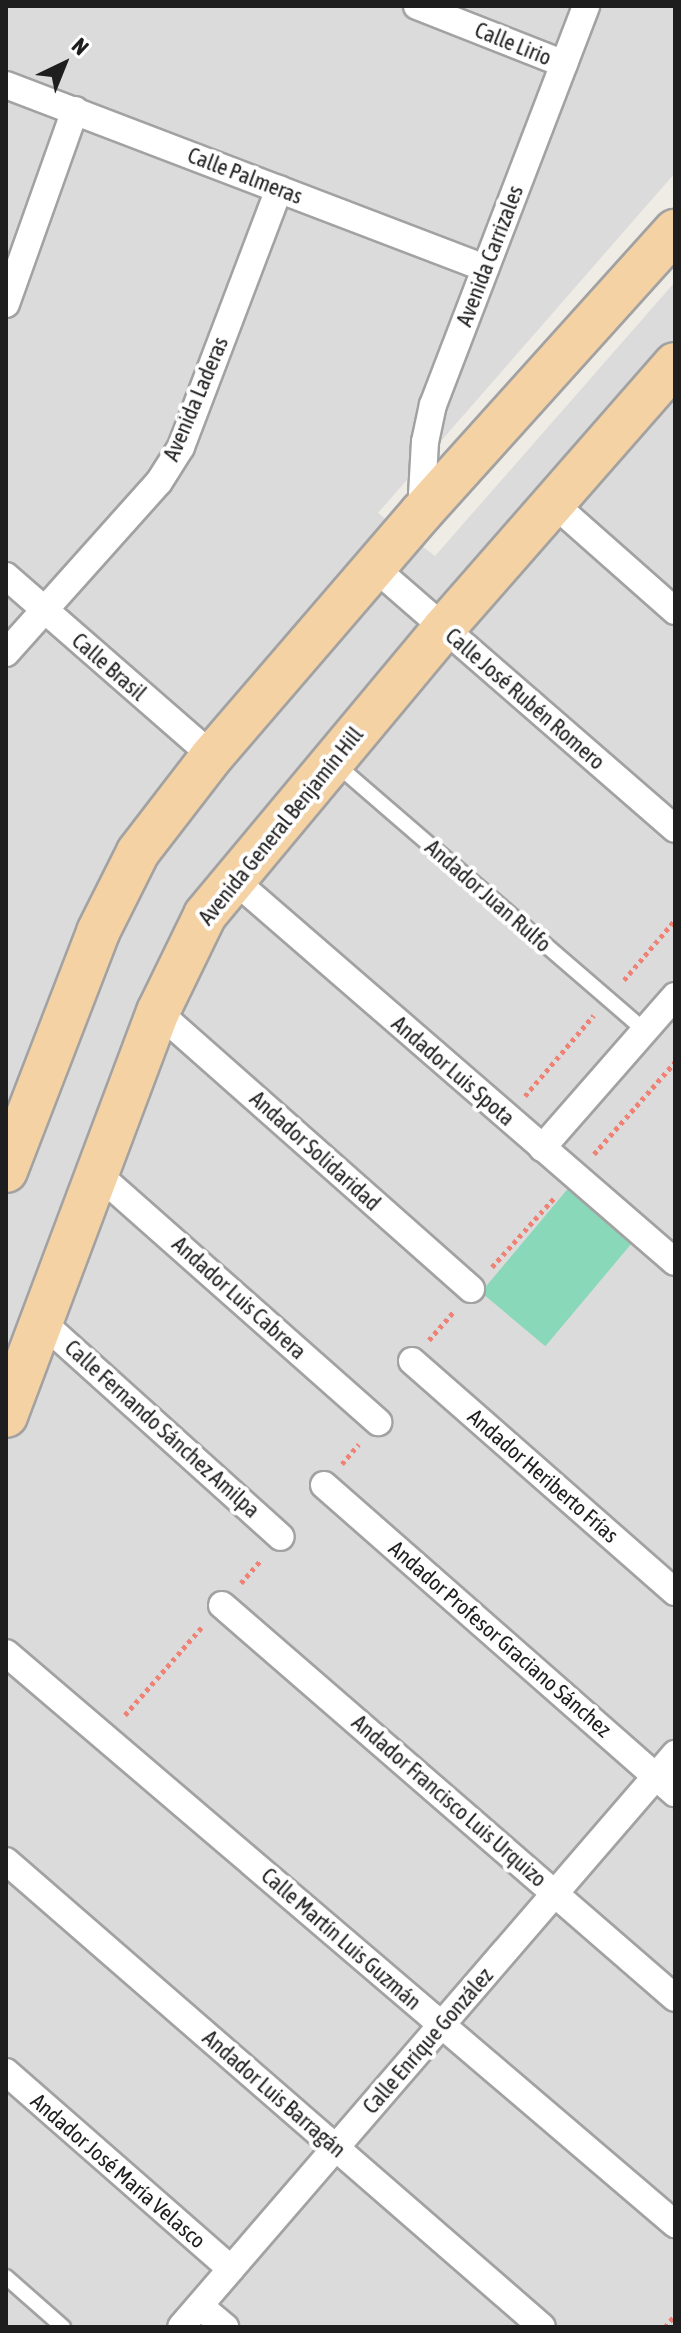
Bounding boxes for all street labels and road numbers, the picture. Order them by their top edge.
street label: Calle Lirio [471,17,555,71]
street label: Calle Palmeras [184,142,306,210]
street label: Avenida Carrizales [451,182,529,330]
street label: Avenida Laderas [158,333,234,465]
street label: Calle José Rubén Romero [440,623,610,775]
street label: Calle Brasil [66,628,152,706]
street label: Avenida General Benjamín Hill [193,722,369,930]
street label: Andador Juan Rulfo [420,834,556,958]
street label: Andador Luis Spota [386,1011,520,1131]
street label: Andador Solidaridad [244,1086,386,1216]
street label: Andador Luis Cabrera [167,1231,311,1365]
street label: Calle Fernando Sánchez Amilpa [59,1335,265,1523]
street label: Andador Heriberto Frías [462,1403,624,1549]
street label: Andador Profesor Graciano Sánchez [383,1535,617,1743]
street label: Andador Francisco Luis Urquizo [346,1709,552,1893]
street label: Calle Martín Luis Guzmán [256,1863,426,2015]
street label: Calle Enrique González [357,1963,499,2119]
street label: Andador Luis Barragán [197,2025,351,2163]
street label: Andador José María Velasco [25,2088,211,2254]

